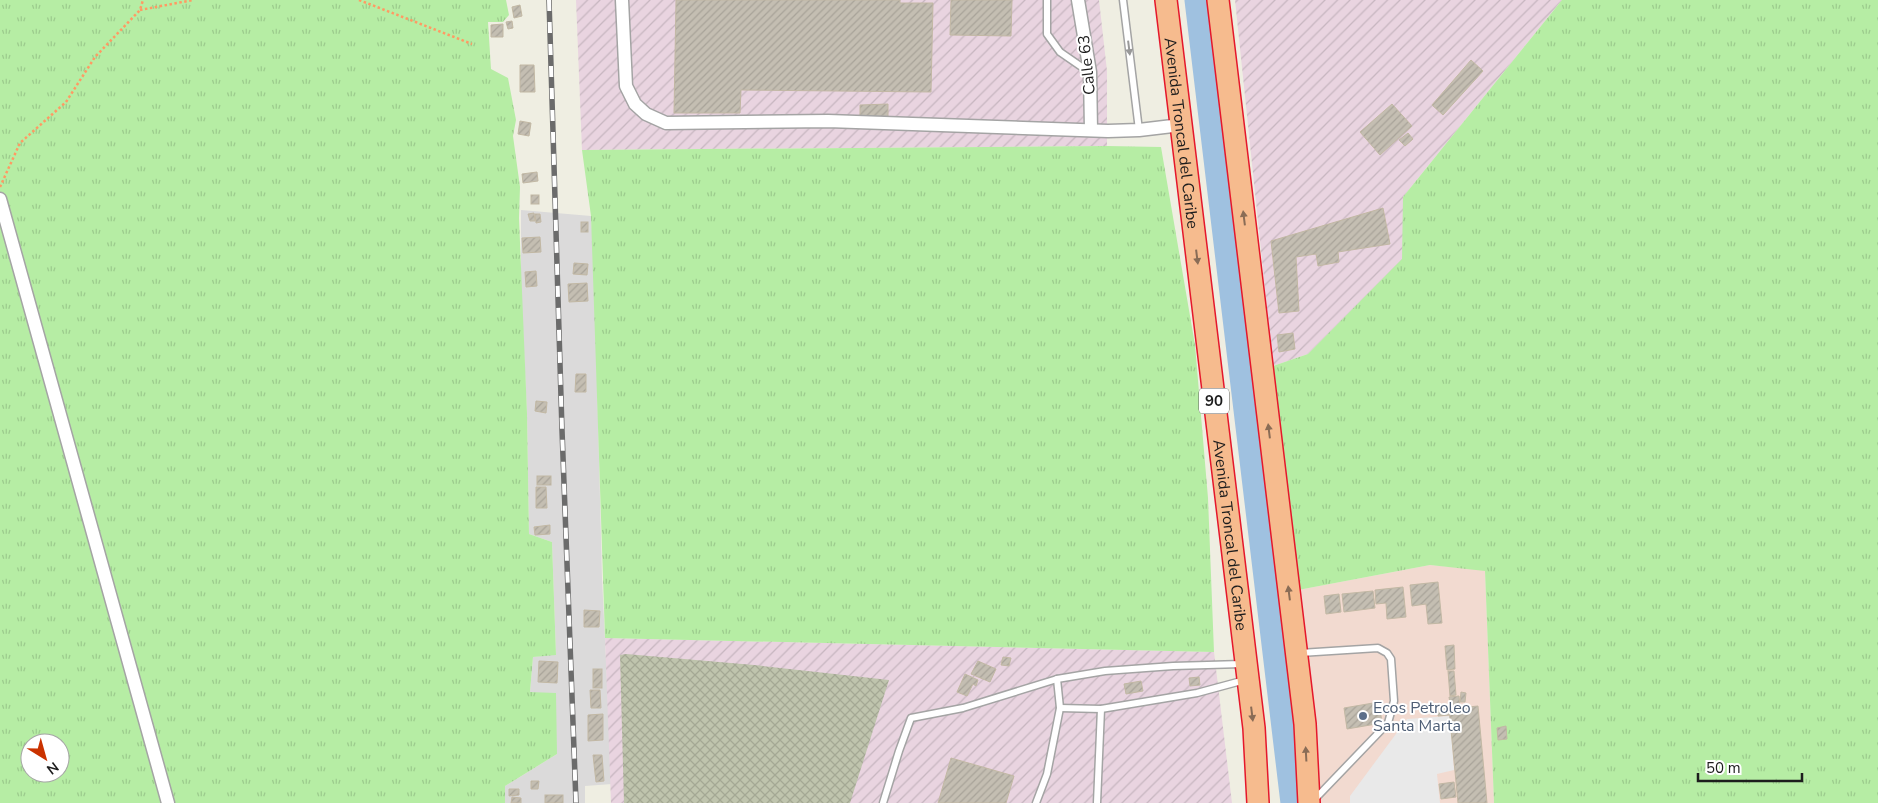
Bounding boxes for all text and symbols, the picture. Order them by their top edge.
street label: Calle 63 [1073,34,1101,96]
street label: Avenida Troncal del Caribe [1159,36,1204,230]
one-way arrow [1125,41,1133,57]
one-way arrow [1240,210,1248,226]
one-way arrow [1193,249,1201,265]
road number: 90 [1199,388,1229,414]
one-way arrow [1265,423,1273,439]
street label: Avenida Troncal del Caribe [1207,438,1252,632]
one-way arrow [1285,584,1293,600]
place label: Ecos Petroleo Santa Marta [1373,697,1471,737]
one-way arrow [1248,706,1256,722]
marker: Ecos Petroleo Santa Marta [1357,710,1369,722]
north arrow [20,733,70,783]
one-way arrow [1302,746,1310,762]
scale bar [1698,750,1802,782]
text: N [43,757,62,779]
text: 50 m [1706,758,1741,778]

